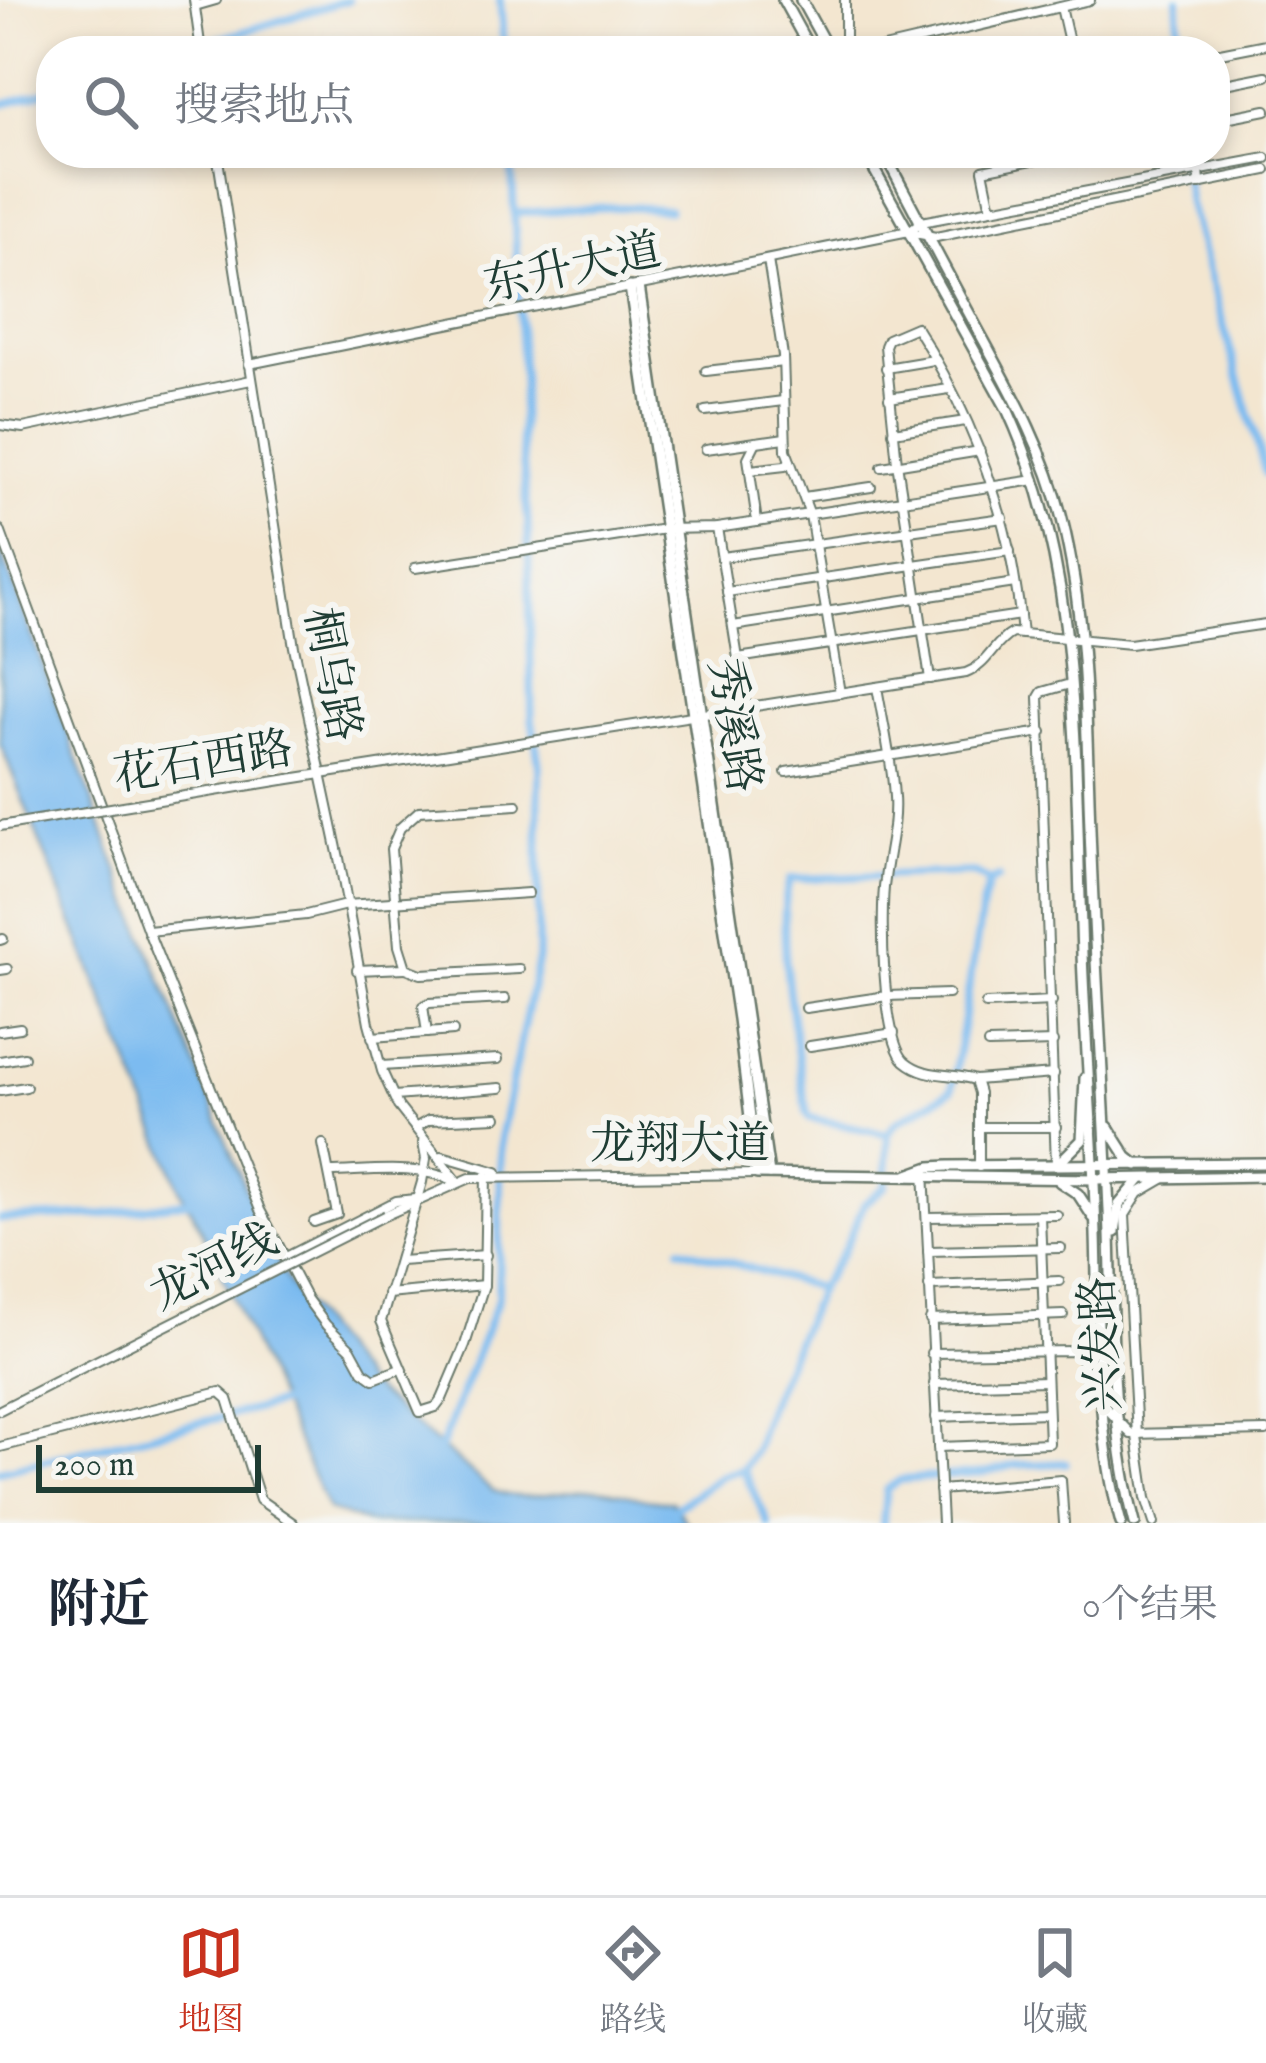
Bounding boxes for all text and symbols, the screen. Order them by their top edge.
search box [36,36,1230,168]
icon: search [78,69,144,135]
text: 搜索地点 [174,79,354,136]
street label: 东升大道 [479,223,667,316]
street label: 桐乌路 [290,603,371,746]
street label: 秀溪路 [694,654,771,797]
street label: 花石西路 [110,721,297,806]
street label: 龙翔大道 [590,1117,770,1174]
street label: 龙河线 [142,1212,288,1324]
street label: 兴发路 [1071,1275,1134,1413]
scale bar [36,1439,261,1492]
text: 200 m [54,1445,135,1487]
text: 附近 [48,1575,150,1640]
text: 0个结果 [1082,1582,1218,1631]
tab: 地图 [178,1920,244,2042]
tab: 路线 [600,1920,666,2042]
tab: 收藏 [1022,1920,1088,2042]

